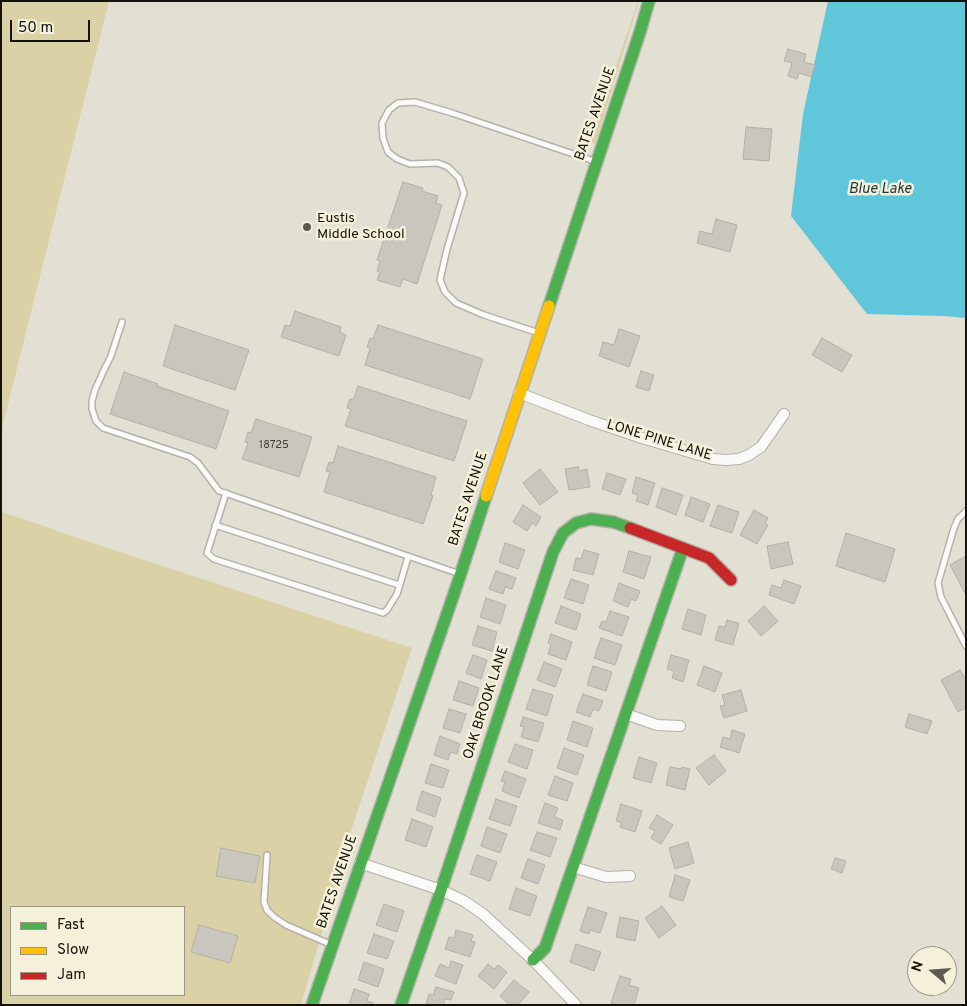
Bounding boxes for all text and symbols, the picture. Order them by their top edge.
scale bar [12,10,92,42]
text: 50 m [18,19,53,38]
street label: BATES AVENUE [572,65,620,163]
water label: Blue Lake [848,181,912,199]
place label: Eustis Middle School [317,211,405,243]
marker: Eustis Middle School [301,221,313,233]
street label: LONE PINE LANE [604,417,714,465]
house number: 18725 [259,439,289,453]
street label: BATES AVENUE [446,450,492,548]
street label: OAK BROOK LANE [461,644,513,762]
street label: BATES AVENUE [314,833,362,931]
legend [10,906,185,996]
text: Fast [57,916,85,935]
text: Slow [57,941,89,960]
north arrow [907,946,957,996]
text: N [909,959,928,974]
text: Jam [57,966,86,985]

